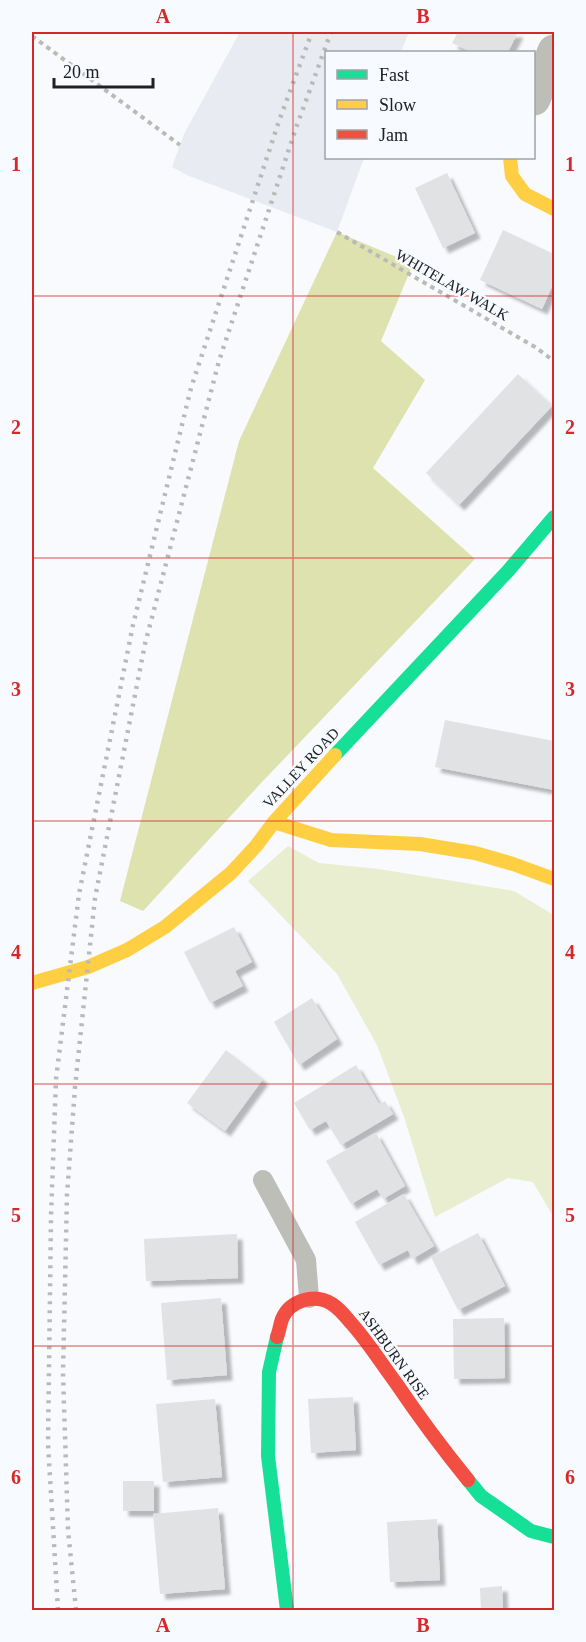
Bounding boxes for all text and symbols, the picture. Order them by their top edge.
text: A [156,5,171,27]
text: B [416,5,430,27]
scale bar [54,51,153,89]
legend [325,51,535,159]
text: 20 m [63,62,100,82]
text: Fast [379,65,409,85]
text: Slow [379,95,416,115]
text: Jam [379,125,408,145]
text: 1 [11,153,21,175]
text: 1 [565,153,575,175]
street label: WHITELAW WALK [393,246,511,324]
text: 2 [11,416,21,438]
text: 2 [565,416,575,438]
text: 3 [11,678,21,700]
text: 3 [565,678,575,700]
street label: VALLEY ROAD [260,724,342,811]
text: 4 [11,941,21,963]
text: 4 [565,941,575,963]
text: 5 [11,1204,21,1226]
text: 5 [565,1204,575,1226]
street label: ASHBURN RISE [356,1306,432,1402]
text: 6 [11,1466,21,1488]
text: 6 [565,1466,575,1488]
text: A [156,1614,171,1636]
text: B [416,1614,430,1636]

